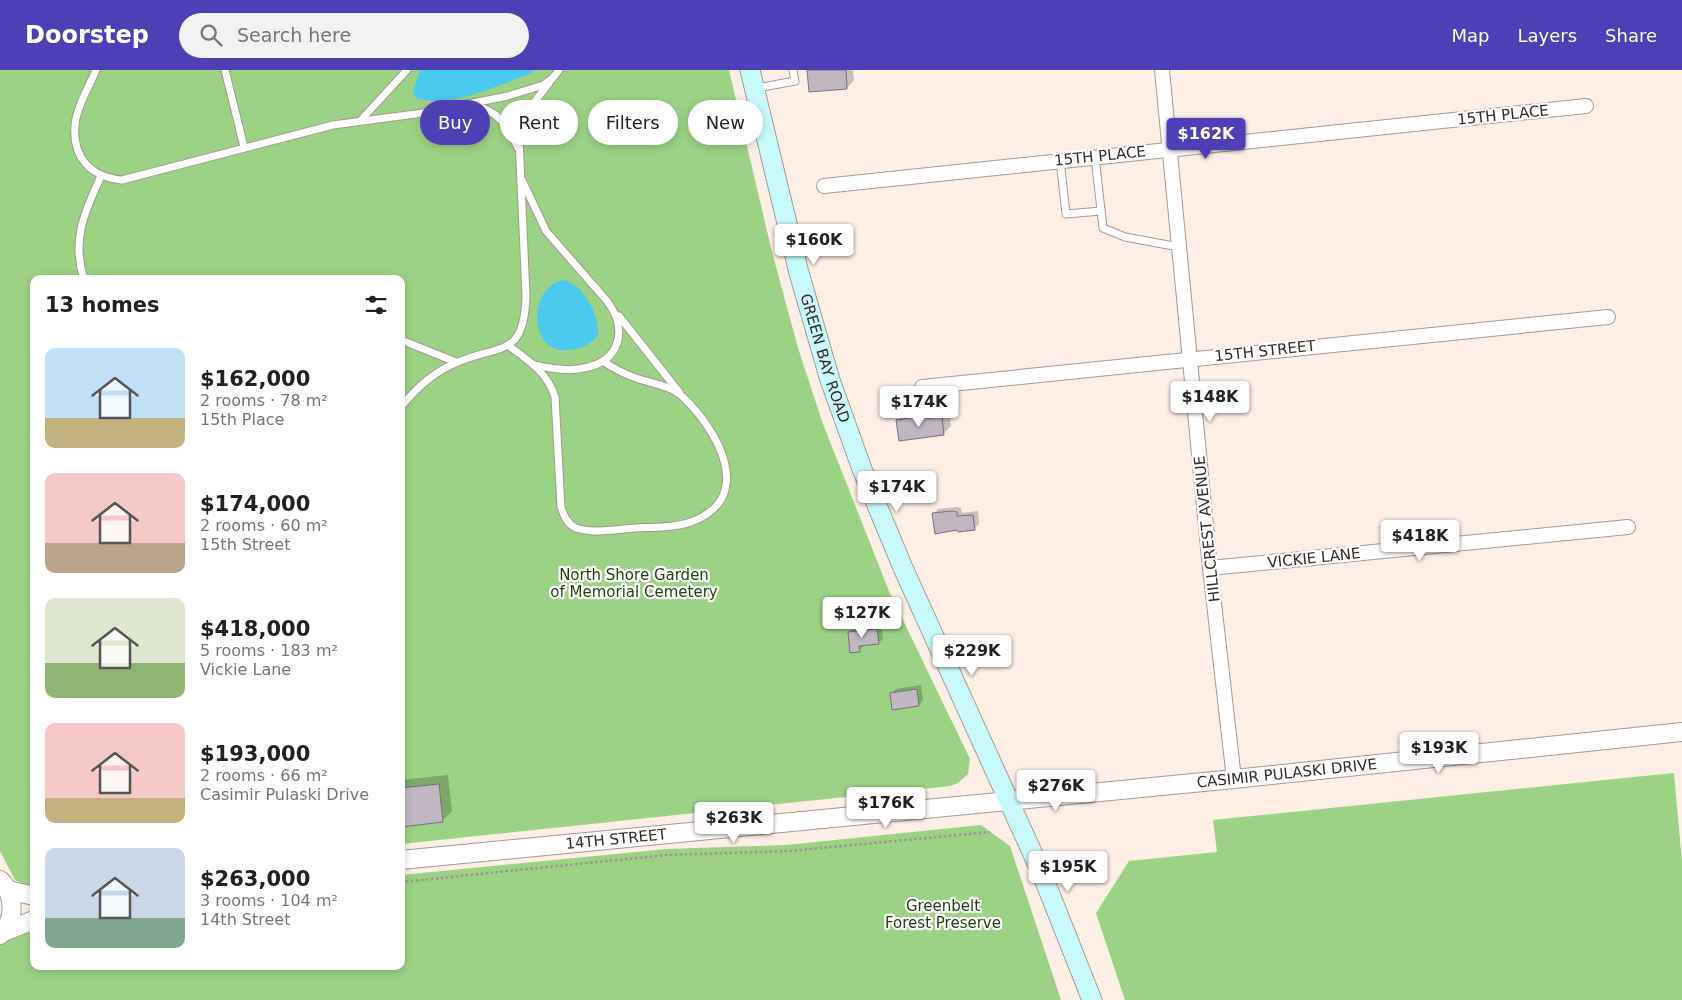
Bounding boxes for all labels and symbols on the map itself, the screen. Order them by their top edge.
street label: 15TH PLACE [1456,101,1550,129]
pin: $162K [1171,118,1241,160]
street label: 15TH PLACE [1053,142,1147,170]
pin: $160K [779,224,849,266]
street label: GREEN BAY ROAD [796,292,854,425]
street label: 15TH STREET [1214,337,1317,365]
pin: $148K [1175,380,1245,423]
pin: $174K [884,386,954,428]
street label: HILLCREST AVENUE [1190,455,1224,603]
pin: $174K [862,470,932,513]
pin: $418K [1385,520,1455,562]
street label: VICKIE LANE [1267,544,1361,572]
park label: North Shore Garden of Memorial Cemetery [550,566,718,601]
pin: $127K [827,596,897,639]
pin: $229K [937,634,1007,677]
pin: $193K [1404,732,1474,774]
street label: CASIMIR PULASKI DRIVE [1196,755,1378,792]
pin: $276K [1021,770,1091,812]
pin: $176K [851,786,921,829]
pin: $263K [699,802,769,844]
street label: 14TH STREET [565,825,668,853]
pin: $195K [1033,850,1103,893]
park label: Greenbelt Forest Preserve [885,897,1001,932]

